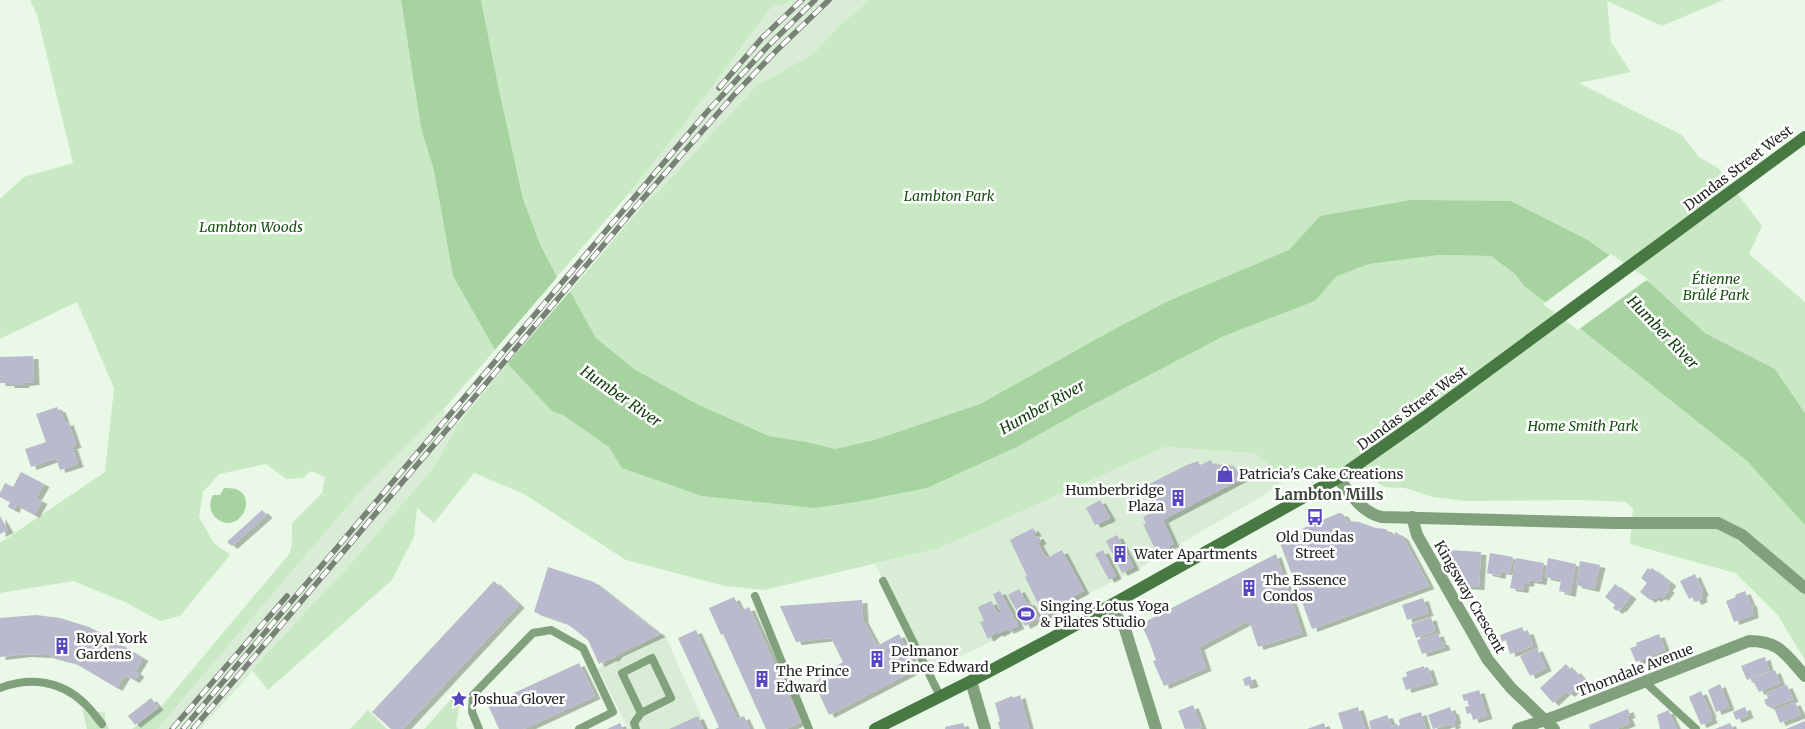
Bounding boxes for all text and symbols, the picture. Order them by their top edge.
street label: Dundas Street West [1680,121,1796,215]
park label: Lambton Park [904,187,995,205]
park label: Lambton Woods [199,218,303,236]
park label: Étienne Brûlé Park [1683,270,1750,304]
water label: Humber River [1623,291,1703,373]
water label: Humber River [576,361,666,431]
street label: Dundas Street West [1354,362,1471,454]
water label: Humber River [995,375,1089,439]
park label: Home Smith Park [1527,417,1639,435]
shop icon: Patricia's Cake Creations [1215,464,1235,484]
place label: Patricia's Cake Creations [1239,465,1403,483]
place label: Humberbridge Plaza [1065,481,1164,515]
district label: Lambton Mills [1275,485,1384,504]
building icon: Humberbridge Plaza [1168,488,1188,508]
bus stop icon: Old Dundas Street [1305,507,1325,527]
place label: Old Dundas Street [1276,528,1354,562]
street label: Kingsway Crescent [1430,537,1510,657]
building icon: Water Apartments [1110,544,1130,564]
place label: Water Apartments [1133,545,1258,563]
place label: The Essence Condos [1263,571,1346,605]
building icon: The Essence Condos [1239,578,1259,598]
place label: Singing Lotus Yoga & Pilates Studio [1040,597,1170,631]
sports icon: Singing Lotus Yoga & Pilates Studio [1016,604,1036,624]
place label: Royal York Gardens [76,629,148,663]
building icon: Royal York Gardens [52,636,72,656]
street label: Thorndale Avenue [1574,640,1696,700]
place label: Delmanor Prince Edward [891,642,989,676]
building icon: Delmanor Prince Edward [867,649,887,669]
place label: The Prince Edward [776,662,849,696]
building icon: The Prince Edward [752,669,772,689]
place icon: Joshua Glover [449,689,469,709]
place label: Joshua Glover [472,690,565,708]

